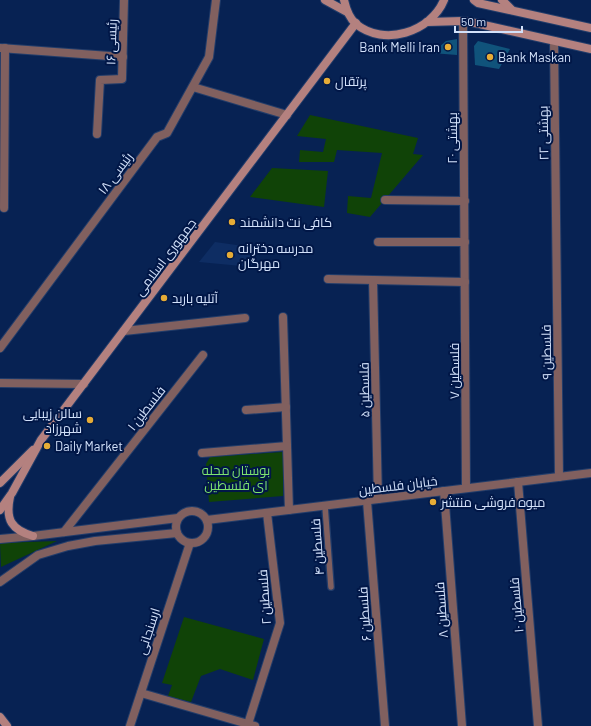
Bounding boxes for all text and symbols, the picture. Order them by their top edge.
scale bar [455,8,522,34]
text: 50 m [461,14,486,28]
street label: رئیسی ۱۶ [102,19,120,65]
place label: Bank Melli Iran [359,39,440,55]
marker: Bank Melli Iran [443,42,453,52]
place label: Bank Maskan [498,49,571,65]
marker: Bank Maskan [485,52,495,62]
place label: پرتقال [335,73,367,91]
marker: پرتقال [322,76,332,86]
street label: بهشتی ۲۲ [535,105,551,161]
street label: بهشتی ۲۰ [444,112,460,164]
street label: رئیسی ۱۸ [94,149,136,197]
place label: کافی نت دانشمند [240,214,332,230]
street label: جمهوری اسلامی [131,215,199,299]
marker: کافی نت دانشمند [227,217,237,227]
place label: مدرسه دخترانه مهرگان [238,240,313,271]
marker: مدرسه دخترانه مهرگان [225,250,235,260]
place label: آتلیه باربد [172,290,219,306]
marker: آتلیه باربد [159,293,169,303]
street label: فلسطین ۹ [538,324,554,380]
street label: فلسطین ۷ [446,343,462,399]
street label: فلسطین ۵ [356,362,372,418]
street label: فلسطین ۱ [124,382,168,434]
place label: سالن زیبایی شهرزاد [23,405,82,436]
marker: سالن زیبایی شهرزاد [85,415,95,425]
place label: Daily Market [55,438,123,454]
marker: Daily Market [42,441,52,451]
park label: بوستان محله ای فلسطین [202,462,270,493]
street label: خیابان فلسطین [358,472,438,498]
place label: میوه فروشی منتشر [440,494,545,510]
marker: میوه فروشی منتشر [428,497,438,507]
street label: فلسطین ۴ [307,518,327,576]
street label: فلسطین ۲ [254,569,274,625]
street label: فلسطین ۱۰ [506,577,526,633]
street label: فلسطین ۸ [431,581,451,639]
street label: فلسطین ۶ [354,586,374,642]
street label: ارسنجانی [133,606,163,656]

